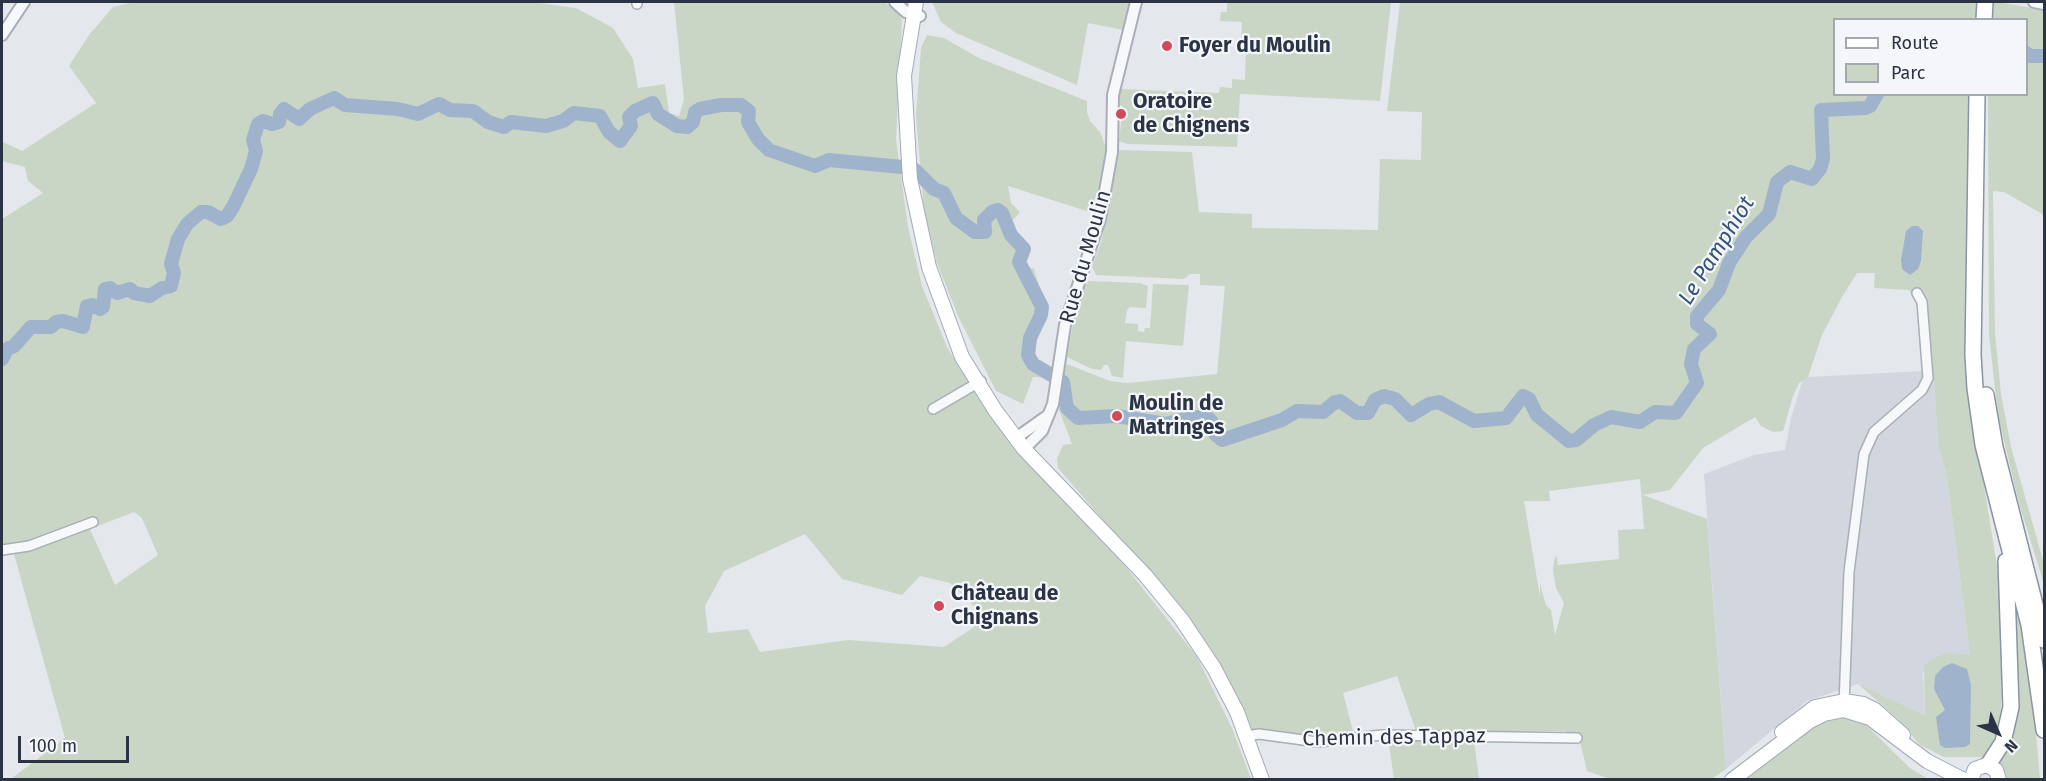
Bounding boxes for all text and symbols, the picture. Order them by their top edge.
legend [1833,18,2028,96]
text: Route [1891,32,1939,54]
place label: Foyer du Moulin [1179,33,1331,59]
marker: Foyer du Moulin [1160,39,1174,53]
text: Parc [1891,62,1925,84]
place label: Oratoire de Chignens [1133,89,1250,139]
marker: Oratoire de Chignens [1114,107,1128,121]
street label: Rue du Moulin [1055,187,1117,327]
water label: Le Pamphiot [1673,192,1761,310]
place label: Moulin de Matringes [1129,391,1224,441]
marker: Moulin de Matringes [1110,409,1124,423]
place label: Château de Chignans [951,581,1058,631]
marker: Château de Chignans [932,599,946,613]
north arrow [1968,703,2028,763]
scale bar [21,724,132,762]
street label: Chemin des Tappaz [1302,724,1486,752]
text: 100 m [29,735,77,757]
text: N [2001,736,2022,757]

